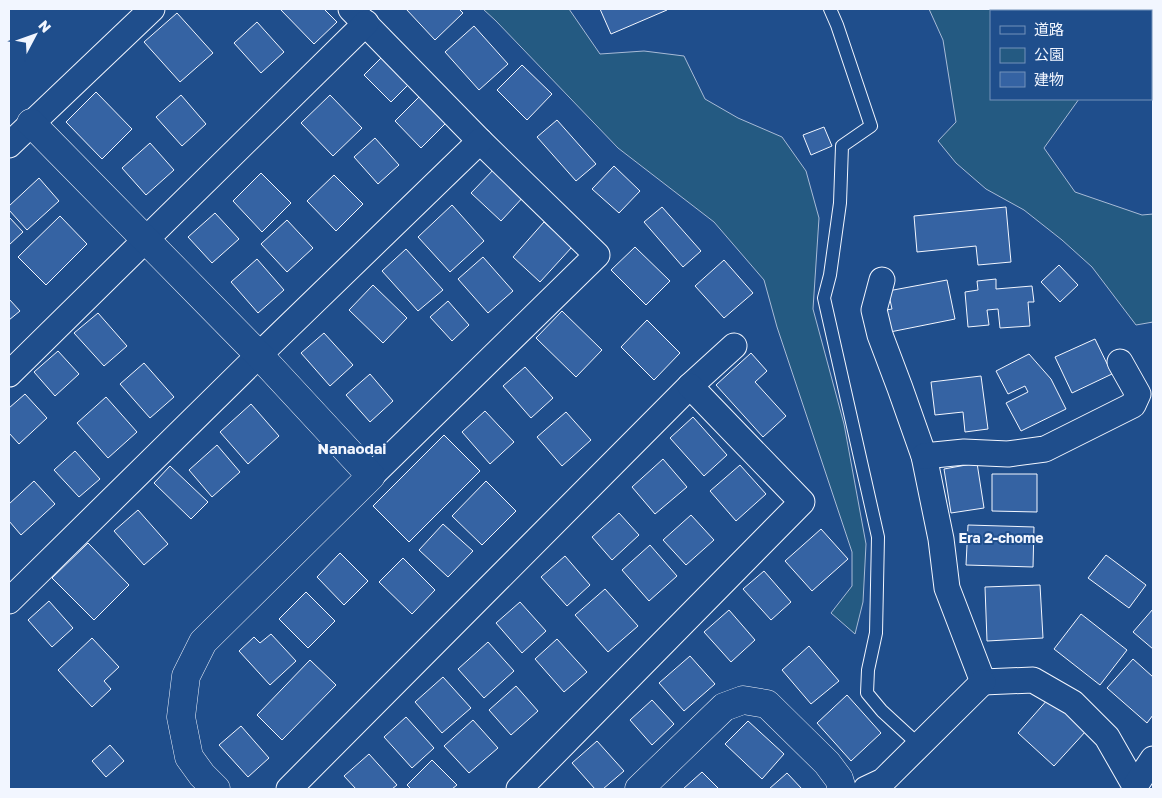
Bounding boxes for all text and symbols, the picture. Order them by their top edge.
north arrow [10,10,60,60]
legend [990,10,1152,100]
text: N [35,17,55,36]
text: 道路 [1034,20,1064,38]
text: 公園 [1034,45,1064,63]
text: 建物 [1034,70,1064,88]
district label: Nanaodai [318,439,386,457]
district label: Era 2-chome [959,529,1043,546]

